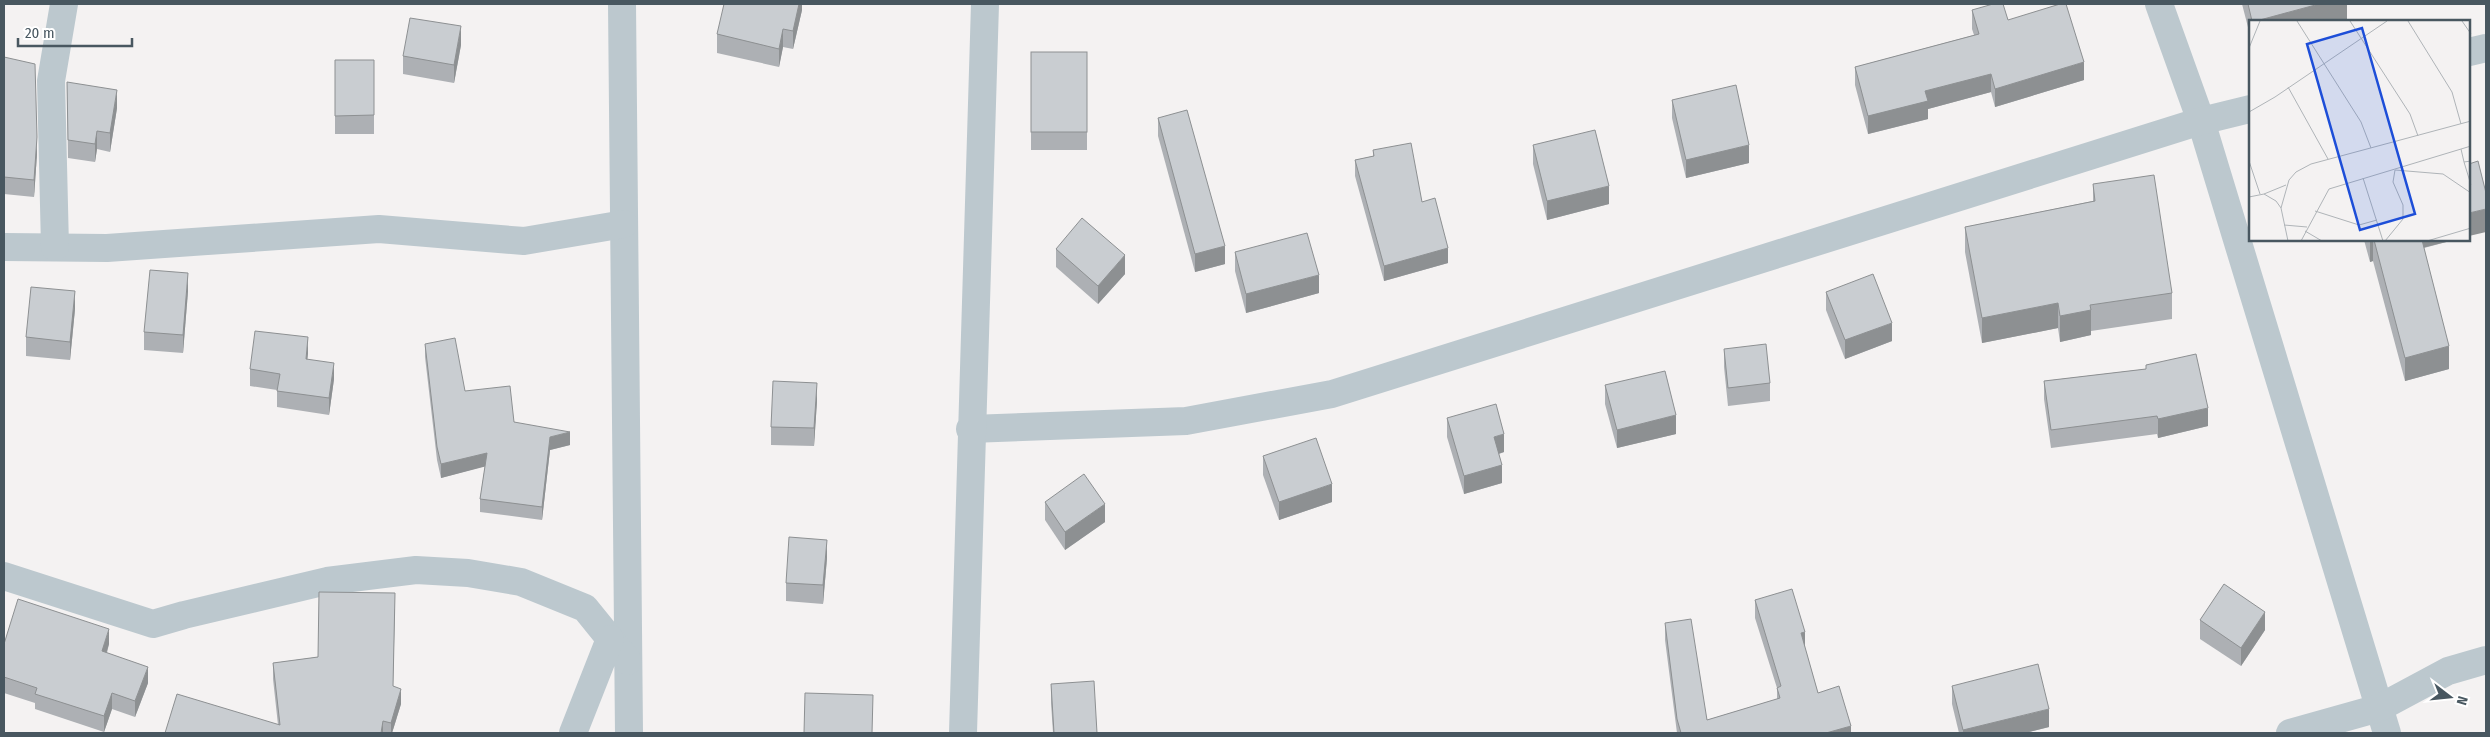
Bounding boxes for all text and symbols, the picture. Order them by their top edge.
scale bar [18,15,131,47]
inset map [2249,20,2470,241]
text: 20 m [25,24,55,42]
north arrow [2425,672,2475,722]
text: N [2453,694,2471,707]

